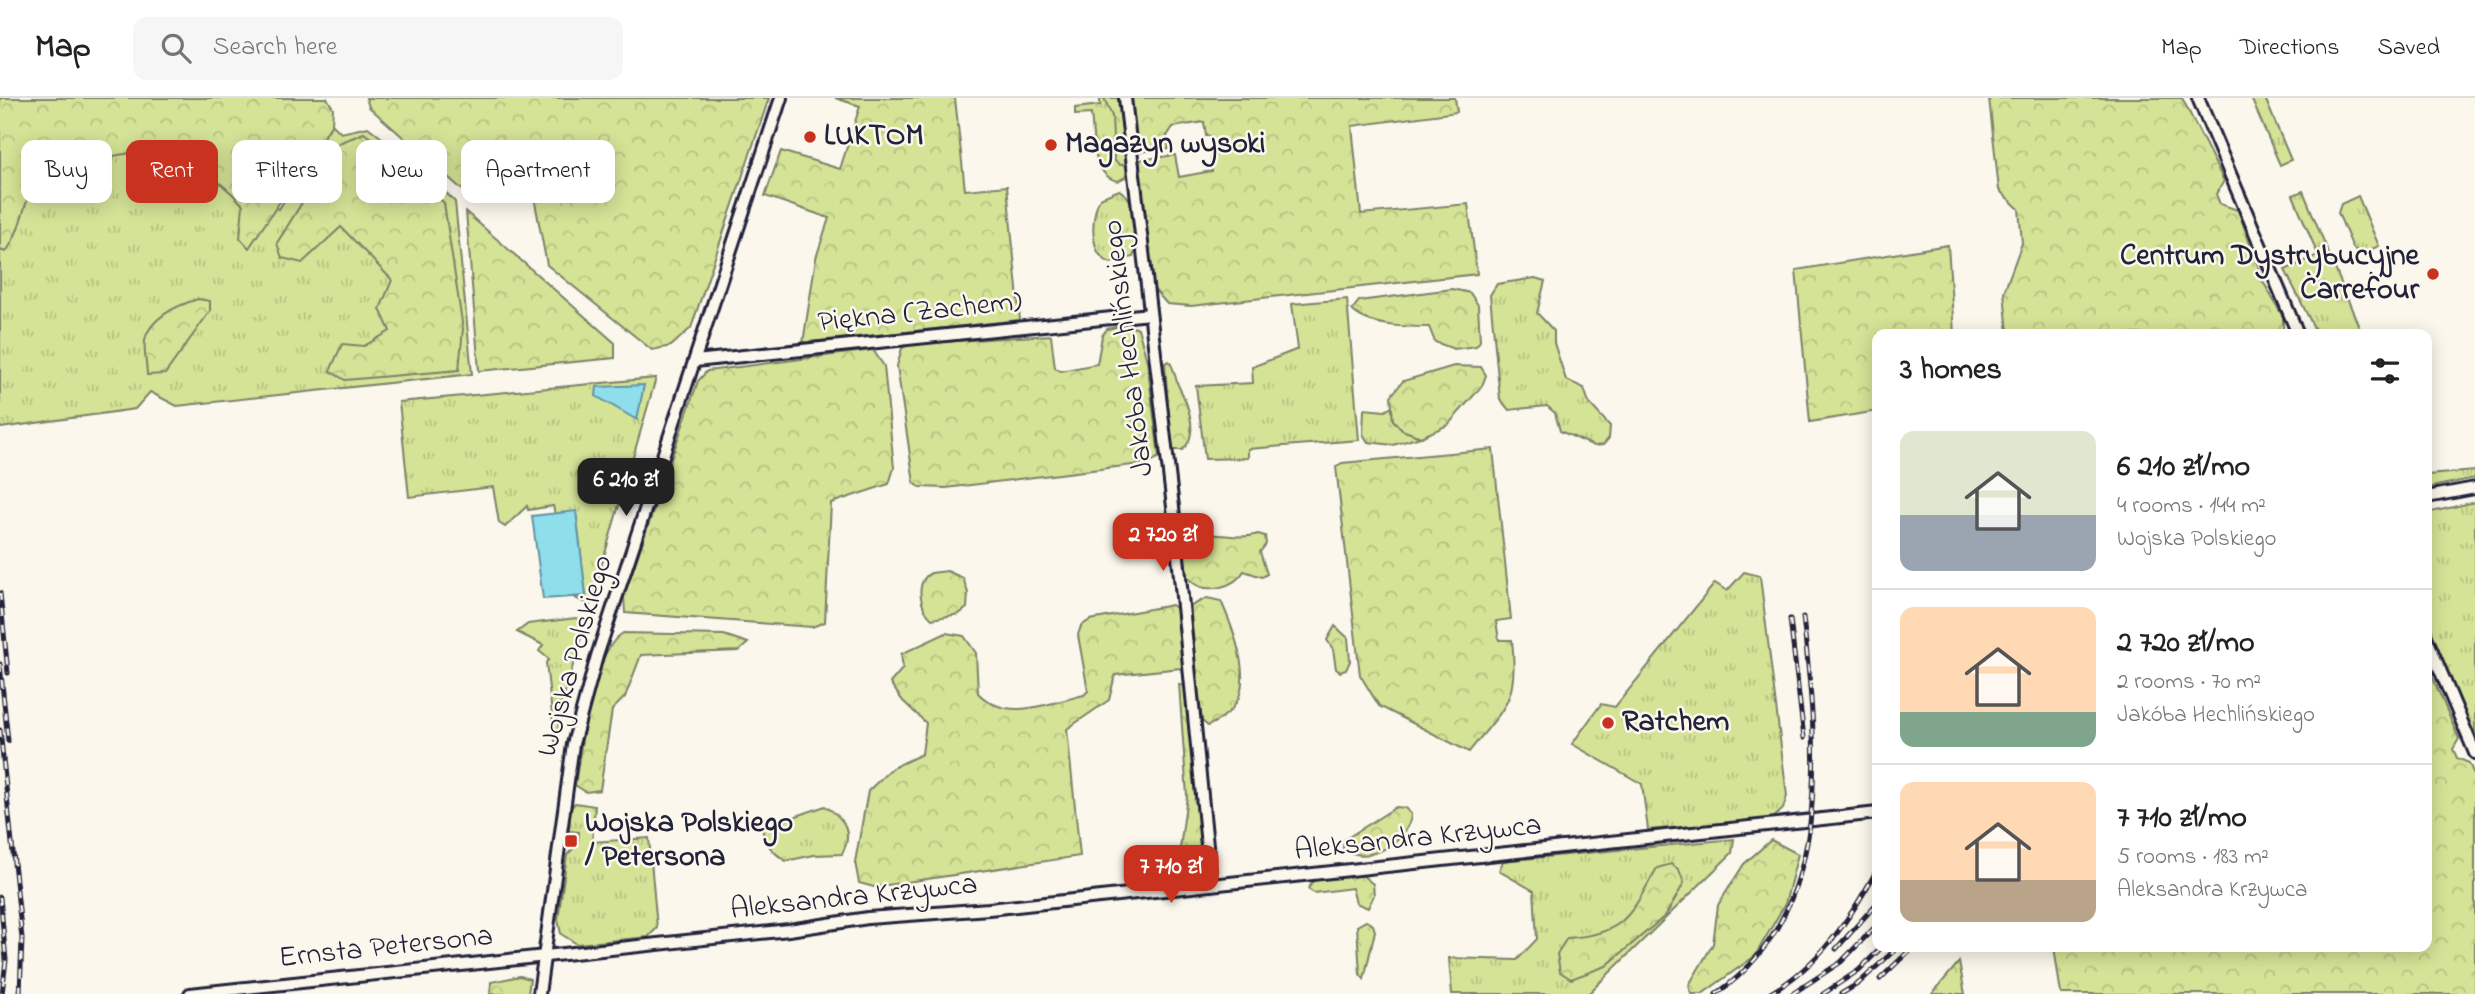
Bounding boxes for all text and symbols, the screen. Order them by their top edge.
search box [133,17,623,80]
text: Map [35,24,91,72]
icon: search [157,29,195,67]
text: Search here [213,29,337,67]
text: Map [2161,31,2202,66]
text: Directions [2240,31,2339,66]
text: Saved [2377,31,2440,66]
place label: LUKTOM [824,115,924,159]
place label: Magazyn wysoki [1065,123,1266,168]
marker: LUKTOM [802,129,818,145]
marker: Magazyn wysoki [1043,137,1059,153]
chip: Buy [21,140,112,203]
chip: Rent [126,140,218,203]
chip: Filters [232,140,342,203]
chip: New [356,140,447,203]
chip: Apartment [461,140,615,203]
street label: Jakóba Hechlińskiego [1091,217,1167,479]
place label: Centrum Dystrybucyjne Carrefour [2120,235,2421,313]
marker: Centrum Dystrybucyjne Carrefour [2425,266,2441,282]
street label: Piękna (Zachem) [816,280,1024,346]
text: 3 homes [1900,349,2002,393]
icon: filters [2366,352,2404,390]
text: 6 210 zł/mo [2117,446,2250,490]
pin: 6 210 zł [554,458,698,518]
icon: home [1956,459,2040,543]
text: 6 210 zł [593,464,659,497]
text: 4 rooms · 144 m² [2117,490,2266,523]
pin: 2 720 zł [1091,514,1235,573]
text: 2 720 zł [1129,519,1197,552]
text: Wojska Polskiego [2117,523,2276,556]
street label: Wojska Polskiego [526,550,626,762]
text: 2 720 zł/mo [2117,622,2255,666]
icon: home [1956,635,2040,719]
text: 2 rooms · 70 m² [2117,666,2261,699]
text: Jakóba Hechlińskiego [2117,699,2315,732]
place label: Ratchem [1622,701,1729,745]
marker: Ratchem [1600,715,1616,731]
text: 7 710 zł/mo [2117,797,2247,841]
place label: Wojska Polskiego / Petersona [584,802,793,880]
street label: Aleksandra Krzywca [1292,804,1544,874]
icon: home [1956,810,2040,894]
marker: Wojska Polskiego / Petersona [563,833,579,849]
text: 5 rooms · 183 m² [2117,841,2269,874]
pin: 7 710 zł [1099,846,1243,905]
text: 7 710 zł [1140,851,1202,884]
street label: Aleksandra Krzywca [728,863,980,933]
text: Aleksandra Krzywca [2117,874,2307,907]
street label: Ernsta Petersona [277,915,495,981]

